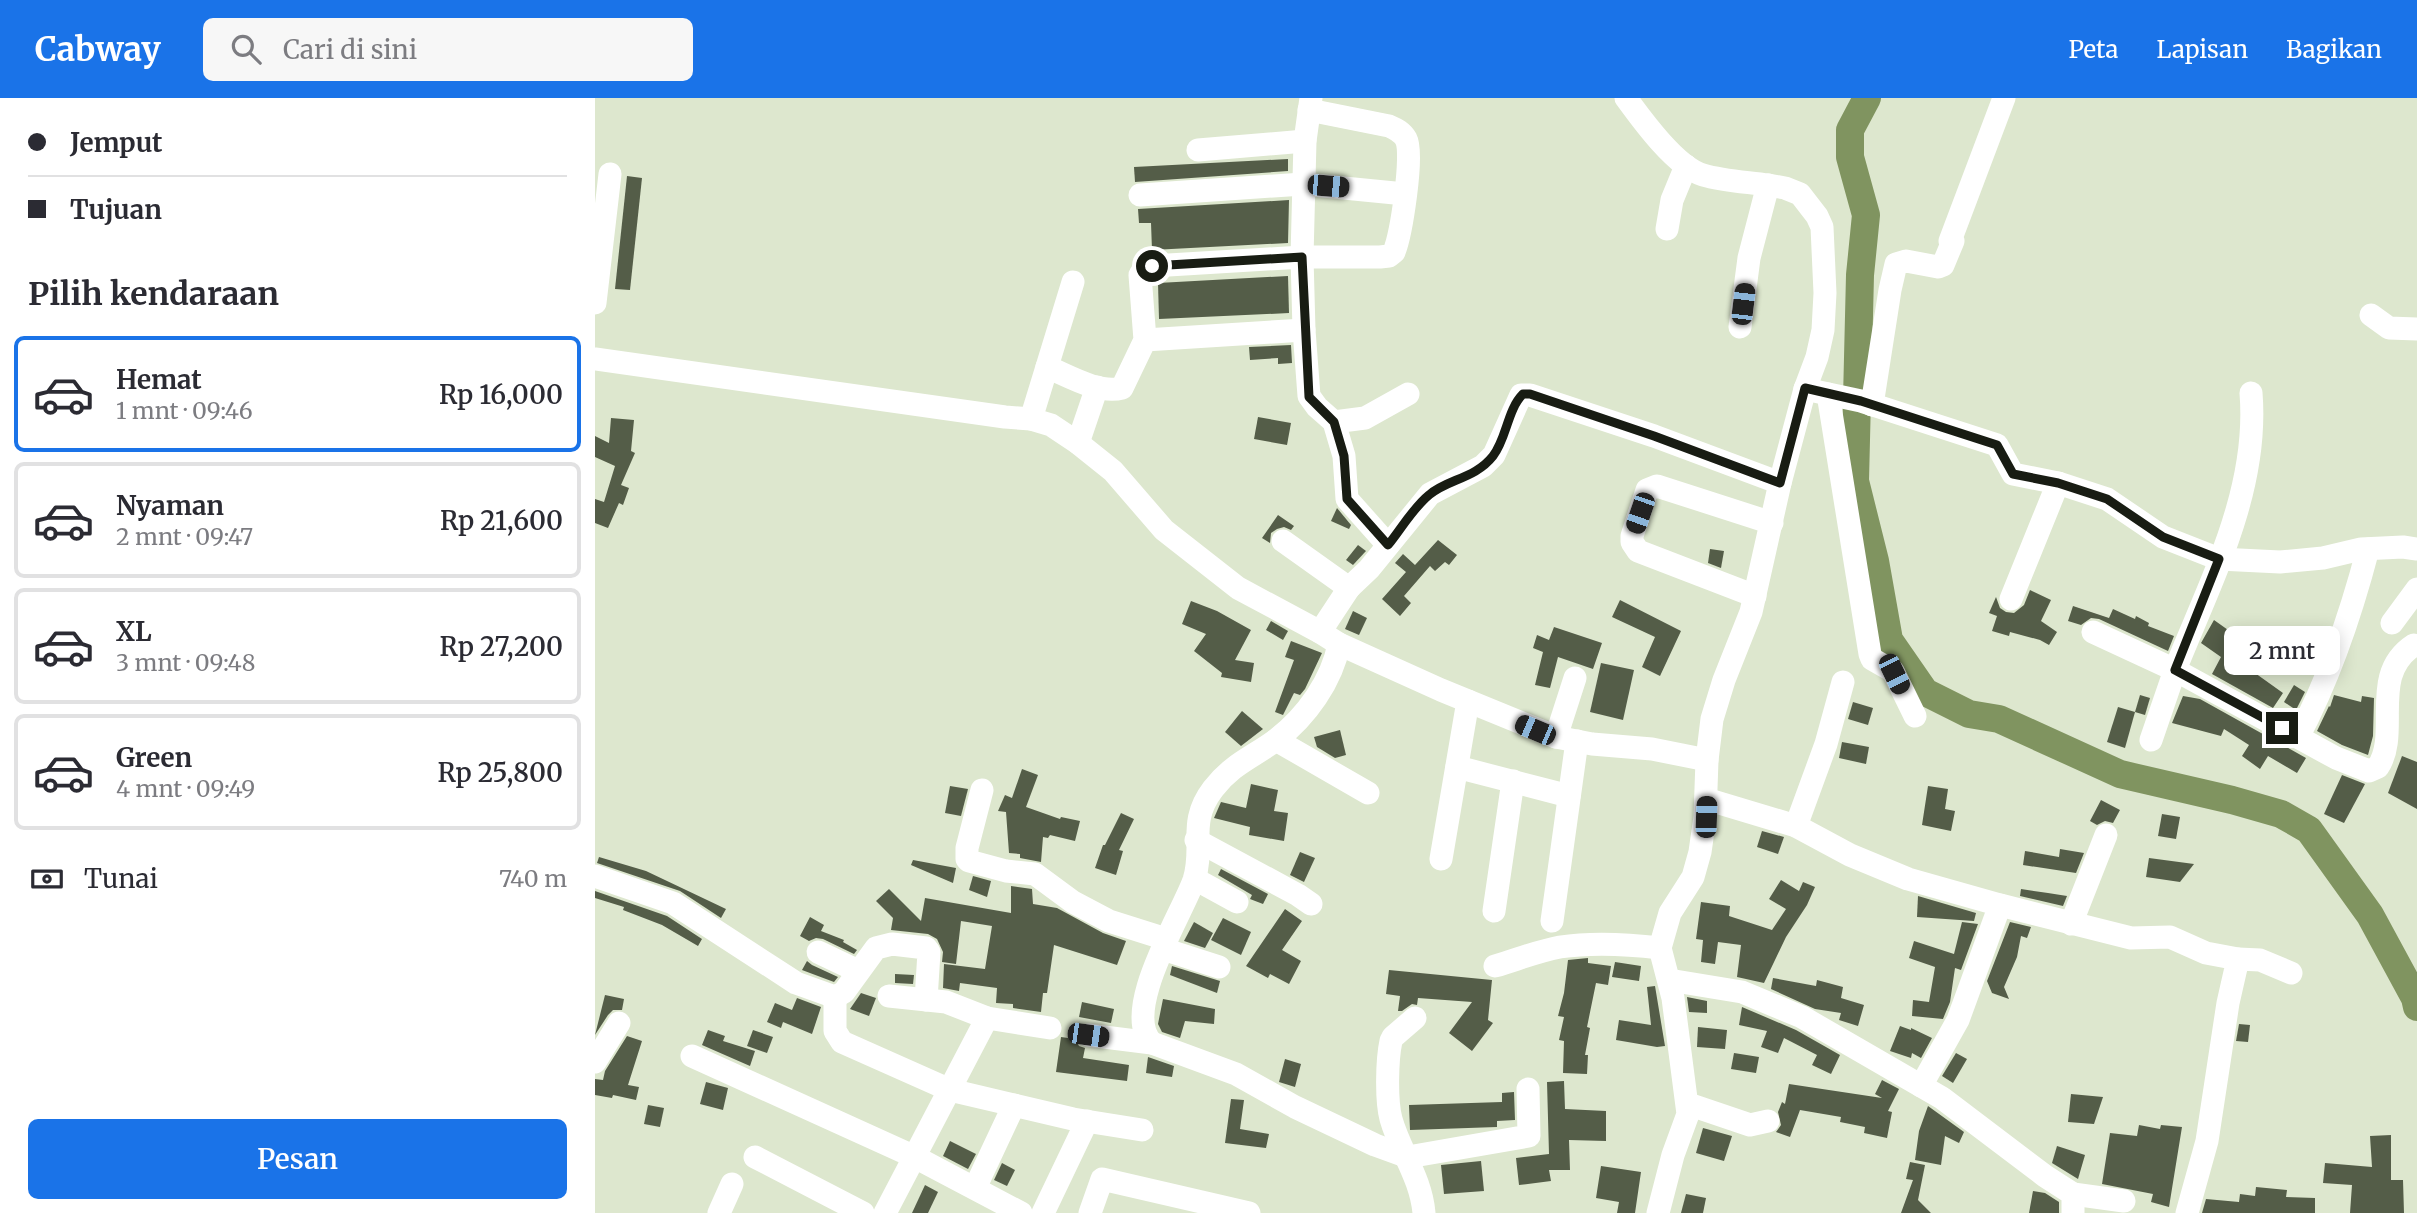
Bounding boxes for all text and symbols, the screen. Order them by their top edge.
search box [203,18,693,81]
text: Cabway [35,29,161,70]
icon: search [227,30,265,68]
text: Cari di sini [283,33,417,66]
text: Peta [2068,34,2118,65]
text: Lapisan [2156,34,2248,65]
text: Bagikan [2286,34,2382,65]
text: Jemput [70,126,163,159]
car [1307,174,1350,198]
text: Tujuan [70,193,162,226]
route start [1136,250,1168,282]
text: Pilih kendaraan [28,274,279,314]
car [1731,282,1756,326]
icon: car [32,363,95,426]
text: Hemat [116,363,202,396]
text: Rp 16,000 [439,378,563,411]
text: 1 mnt · 09:46 [116,396,253,425]
icon: car [32,489,95,552]
text: Nyaman [116,489,224,522]
car [1624,490,1657,536]
text: Rp 21,600 [440,504,563,537]
text: 2 mnt · 09:47 [116,522,253,551]
icon: car [32,615,95,678]
text: XL [116,615,152,648]
callout: 2 mnt [2224,626,2340,676]
text: Rp 27,200 [440,630,563,663]
text: 2 mnt [2249,636,2315,665]
text: 3 mnt · 09:48 [116,648,255,677]
car [1876,651,1913,697]
car [1512,712,1559,748]
route end [2266,712,2298,744]
icon: car [32,741,95,804]
text: Green [116,741,192,774]
text: Rp 25,800 [437,756,563,789]
text: 4 mnt · 09:49 [116,774,255,803]
car [1695,796,1718,838]
icon: cash [28,860,66,898]
text: Tunai [84,862,158,895]
text: 740 m [499,864,567,893]
car [1066,1022,1111,1048]
button: Pesan [28,1119,567,1199]

